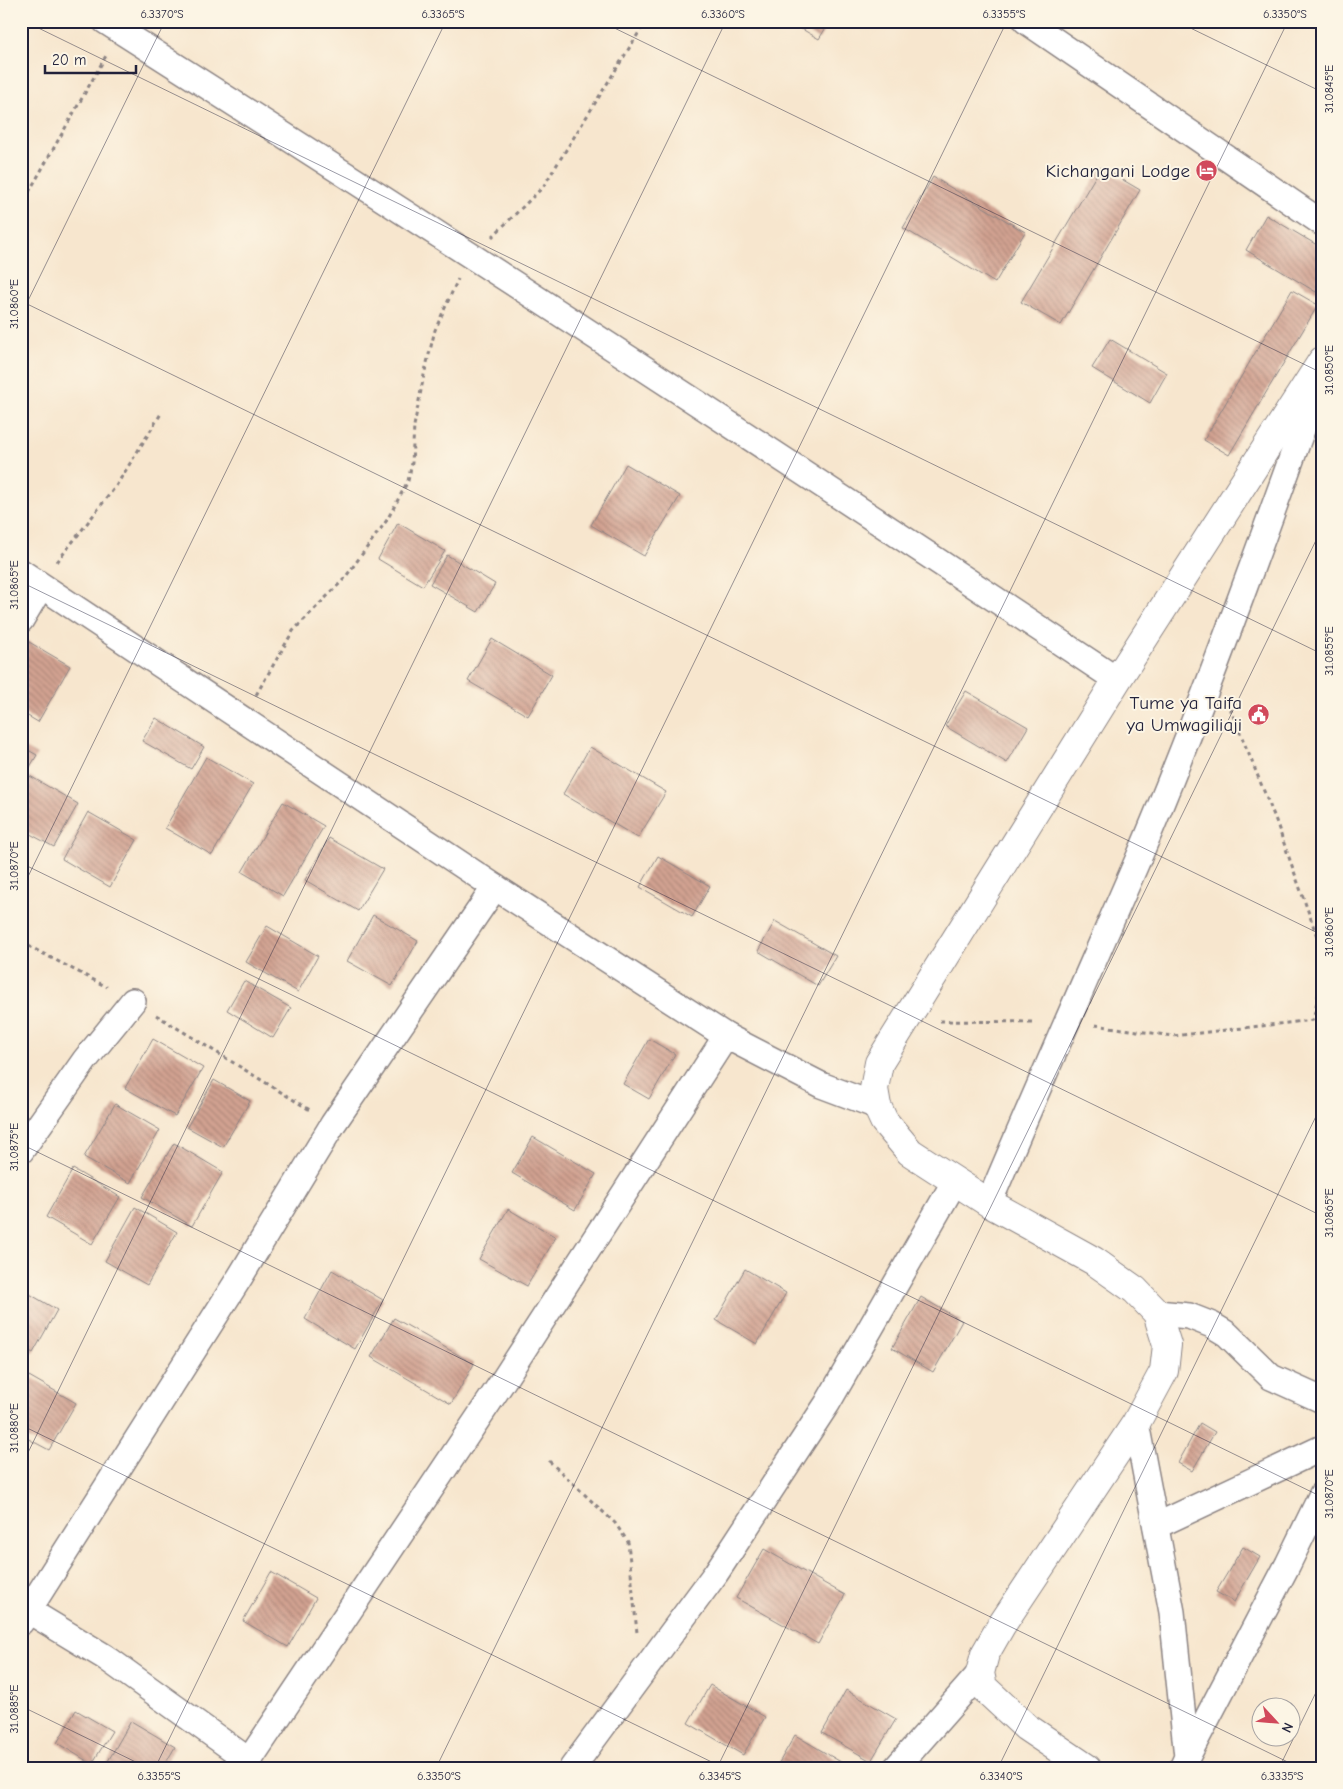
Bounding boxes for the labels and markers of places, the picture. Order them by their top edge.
hotel icon: Kichangani Lodge [1194,159,1218,183]
place label: Kichangani Lodge [1045,160,1190,182]
place label: Tume ya Taifa ya Umwagiliaji [1126,692,1242,736]
public building icon: Tume ya Taifa ya Umwagiliaji [1246,702,1270,726]

